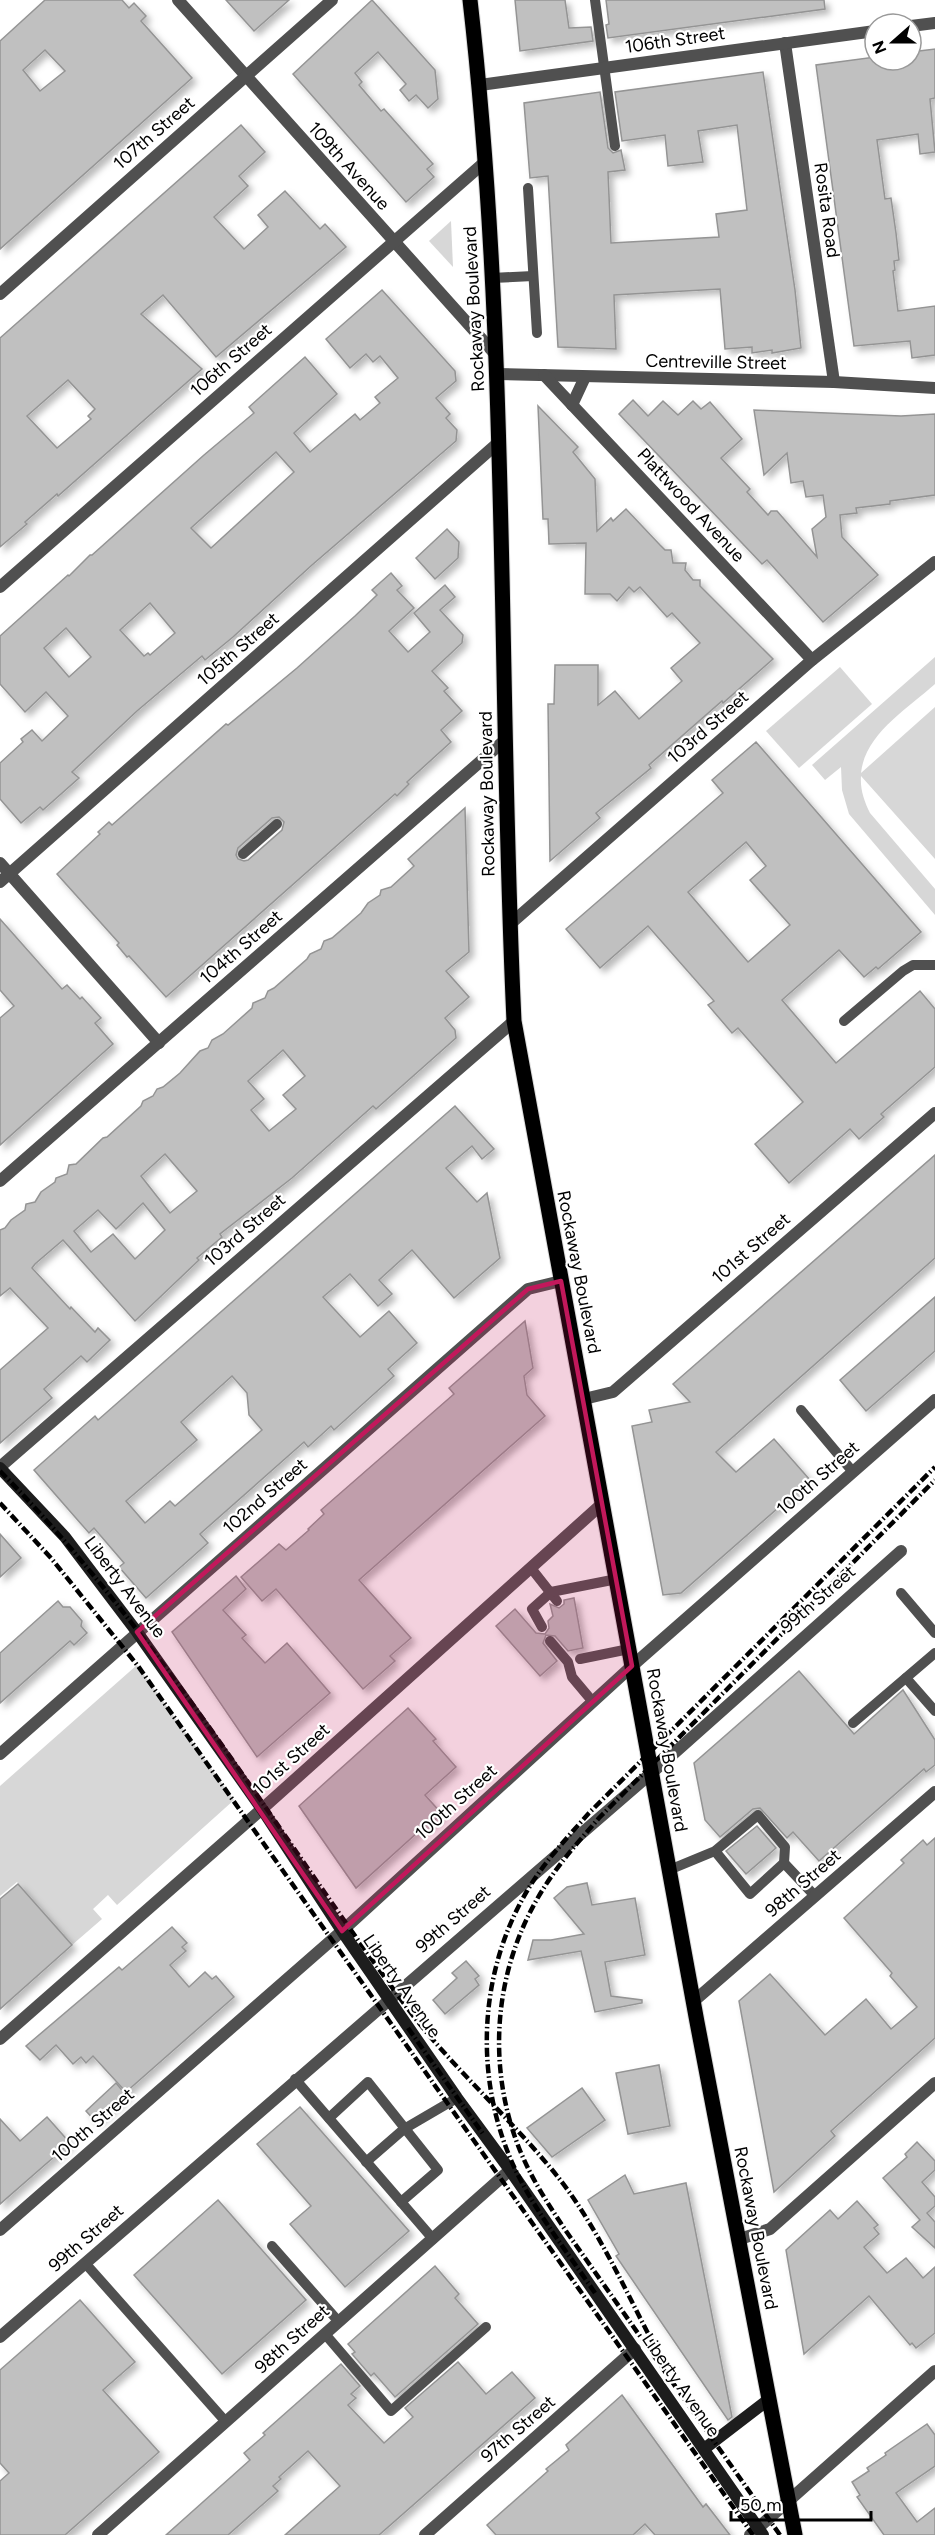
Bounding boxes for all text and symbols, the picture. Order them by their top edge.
north arrow [863,12,923,72]
street label: 106th Street [624,22,727,58]
text: N [868,38,891,56]
street label: 107th Street [109,92,199,174]
street label: 109th Avenue [304,117,395,215]
street label: Rosita Road [809,161,845,259]
street label: Rockaway Boulevard [459,226,489,392]
street label: 106th Street [186,318,276,401]
street label: Centreville Street [645,350,787,374]
street label: Plattwood Avenue [633,443,750,567]
street label: 105th Street [193,607,283,690]
street label: 103rd Street [663,686,753,768]
street label: Rockaway Boulevard [475,711,499,877]
street label: 104th Street [195,905,287,989]
street label: Rockaway Boulevard [552,1188,606,1356]
street label: 103rd Street [200,1189,290,1271]
street label: 101st Street [707,1208,795,1288]
street label: 100th Street [772,1436,864,1520]
street label: 102nd Street [218,1453,312,1539]
street label: Liberty Avenue [80,1532,170,1642]
street label: 99th Street [776,1560,860,1638]
street label: Rockaway Boulevard [642,1666,692,1834]
street label: 101st Street [248,1718,334,1799]
street label: 100th Street [411,1760,501,1844]
street label: 98th Street [761,1844,845,1922]
street label: 99th Street [411,1880,495,1958]
street label: Liberty Avenue [358,1930,446,2042]
street label: 100th Street [47,2083,139,2167]
street label: Rockaway Boulevard [729,2144,783,2312]
street label: 99th Street [44,2199,128,2277]
street label: 98th Street [250,2300,334,2378]
street label: Liberty Avenue [637,2329,725,2441]
street label: 97th Street [476,2391,560,2467]
scale bar [731,2484,870,2522]
text: 50 m [740,2494,782,2516]

